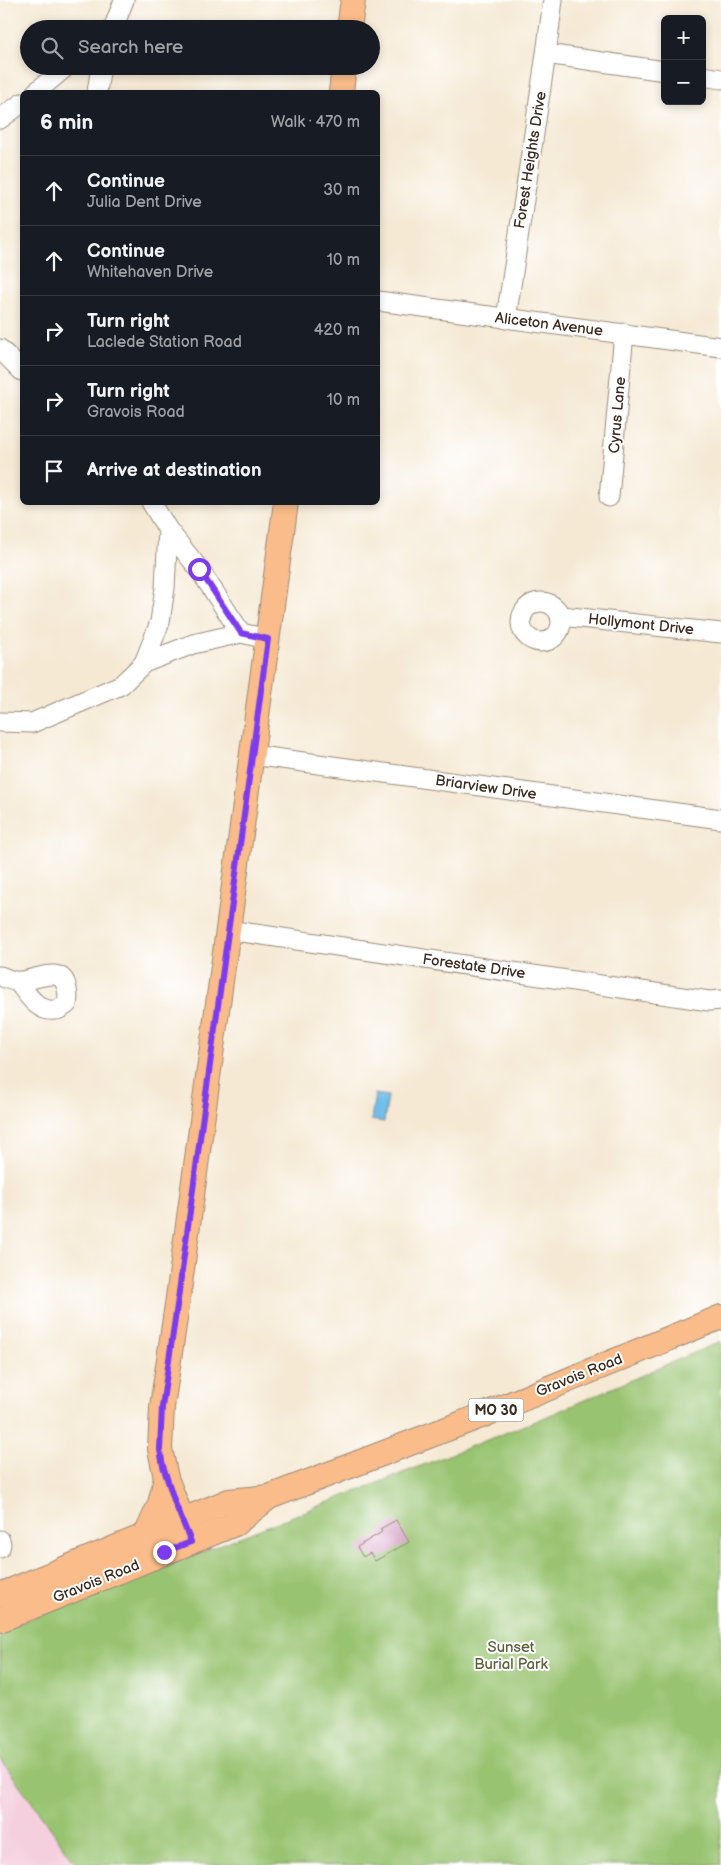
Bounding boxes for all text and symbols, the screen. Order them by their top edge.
map controls [661,15,706,105]
button: + [661,15,706,60]
search box [20,20,380,75]
icon: search [38,34,66,62]
text: Search here [78,36,183,59]
button: − [661,60,706,105]
street label: Forest Heights Drive [510,90,551,230]
text: 6 min [40,110,93,135]
text: Walk · 470 m [271,113,360,132]
text: Continue [87,170,165,193]
icon: ahead [40,177,68,205]
text: 30 m [323,181,360,200]
text: Julia Dent Drive [87,193,202,212]
text: Continue [87,240,165,263]
icon: ahead [40,247,68,275]
text: 10 m [327,251,360,270]
text: Whitehaven Drive [87,263,213,282]
street label: Aliceton Avenue [494,308,604,341]
text: Turn right [87,310,170,333]
icon: right [40,317,68,345]
text: 420 m [314,321,360,340]
text: Laclede Station Road [87,333,242,352]
street label: Cyrus Lane [605,376,630,454]
text: Turn right [87,380,170,403]
icon: right [40,387,68,415]
text: 10 m [327,391,360,410]
text: Gravois Road [87,403,185,422]
icon: arrive [40,457,68,485]
text: Arrive at destination [87,459,262,482]
route start [188,558,211,581]
street label: Hollymont Drive [587,609,695,640]
street label: Briarview Drive [434,771,538,804]
street label: Forestate Drive [421,950,527,983]
street label: Gravois Road [533,1349,625,1401]
road number: MO 30 [468,1398,524,1422]
route end [153,1541,176,1564]
street label: Gravois Road [50,1555,142,1607]
park label: Sunset Burial Park [474,1638,548,1674]

